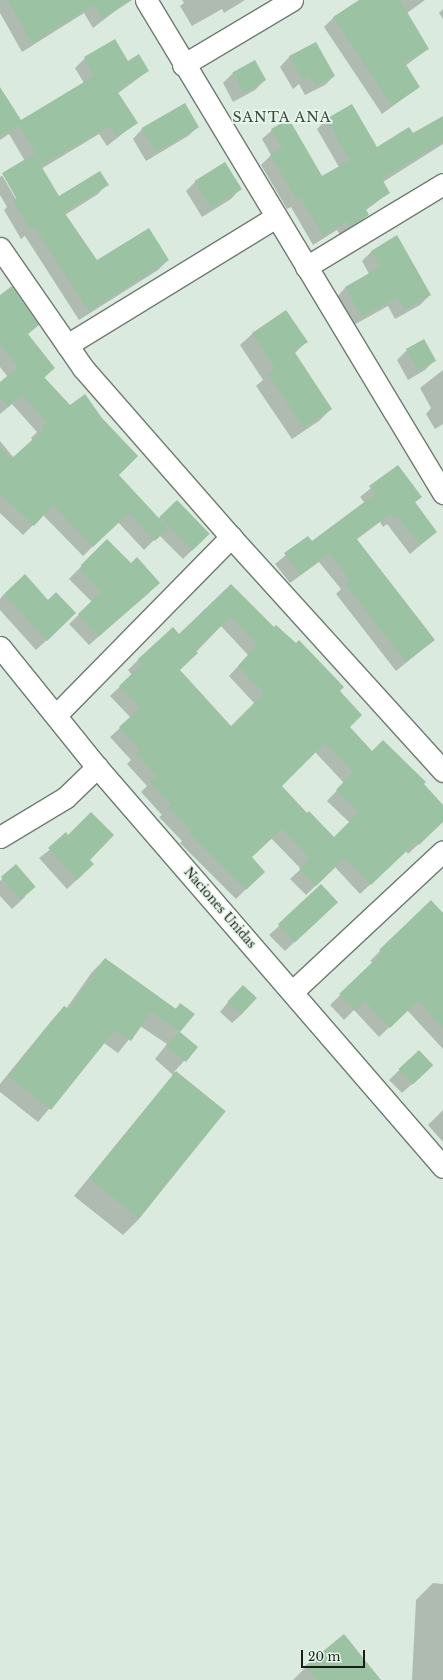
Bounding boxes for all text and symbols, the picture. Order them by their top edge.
district label: SANTA ANA [232,109,332,125]
street label: Naciones Unidas [181,865,259,951]
scale bar [303,1642,367,1668]
text: 20 m [308,1649,340,1664]

